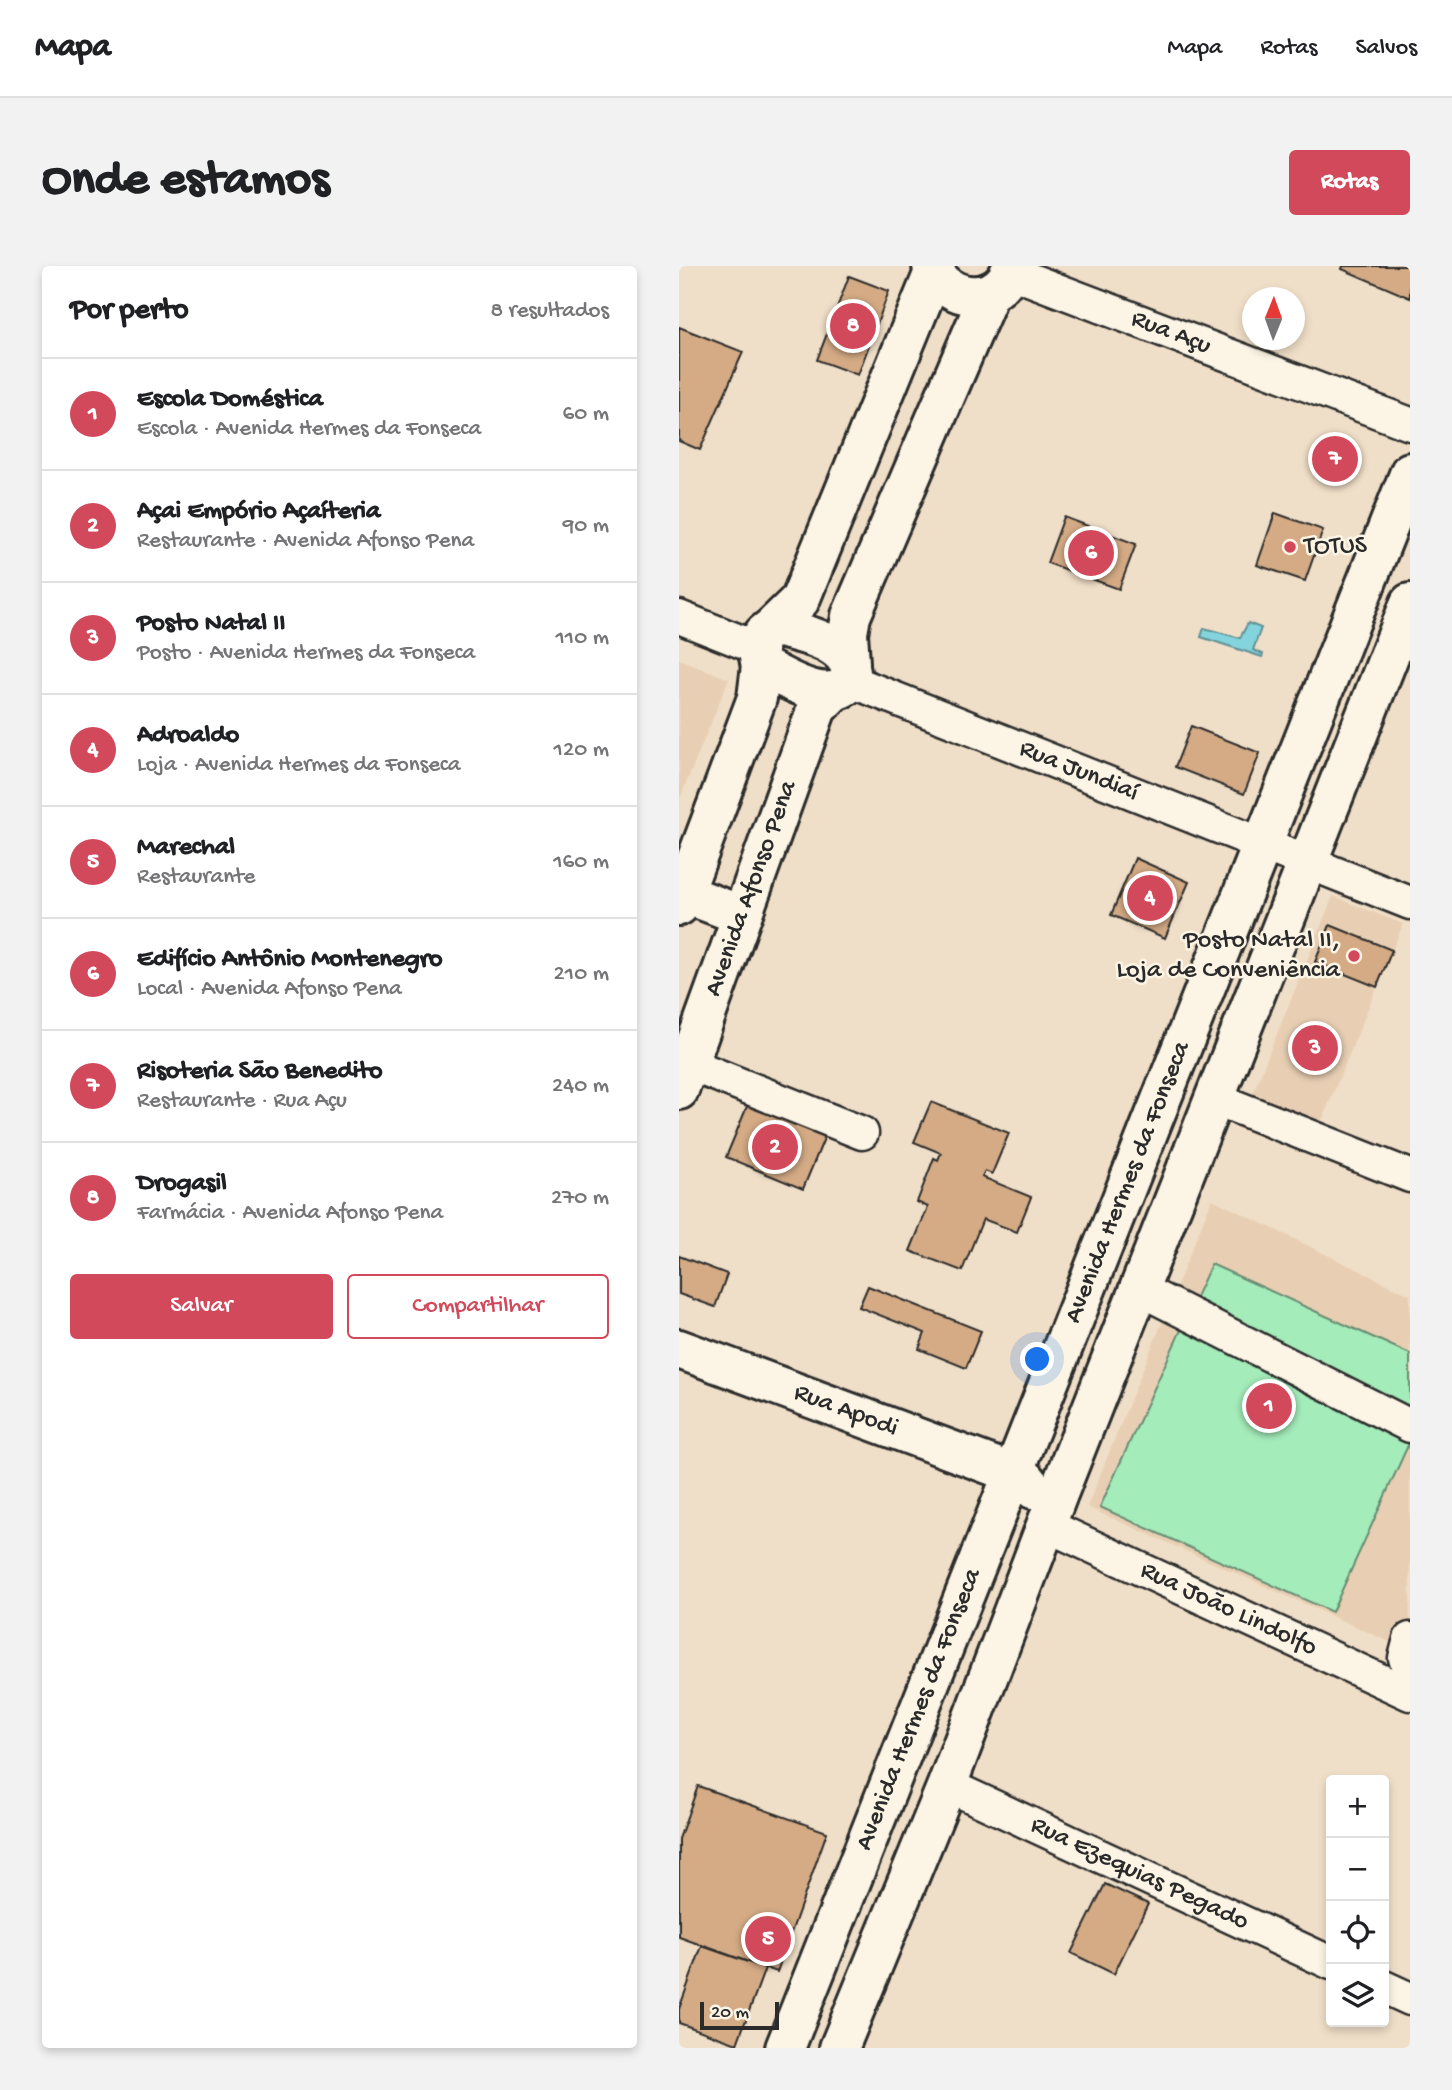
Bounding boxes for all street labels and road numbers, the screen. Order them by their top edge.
street label: Rua Açu [1127,304,1215,362]
street label: Rua Jundiaí [1015,734,1144,810]
street label: Avenida Afonso Pena [699,775,805,1001]
street label: Avenida Hermes da Fonseca [1058,1036,1199,1328]
street label: Rua Apodi [789,1378,902,1445]
street label: Rua João Lindolfo [1135,1555,1322,1664]
street label: Avenida Hermes da Fonseca [849,1563,990,1855]
street label: Rua Ezequias Pegado [1025,1810,1253,1938]

